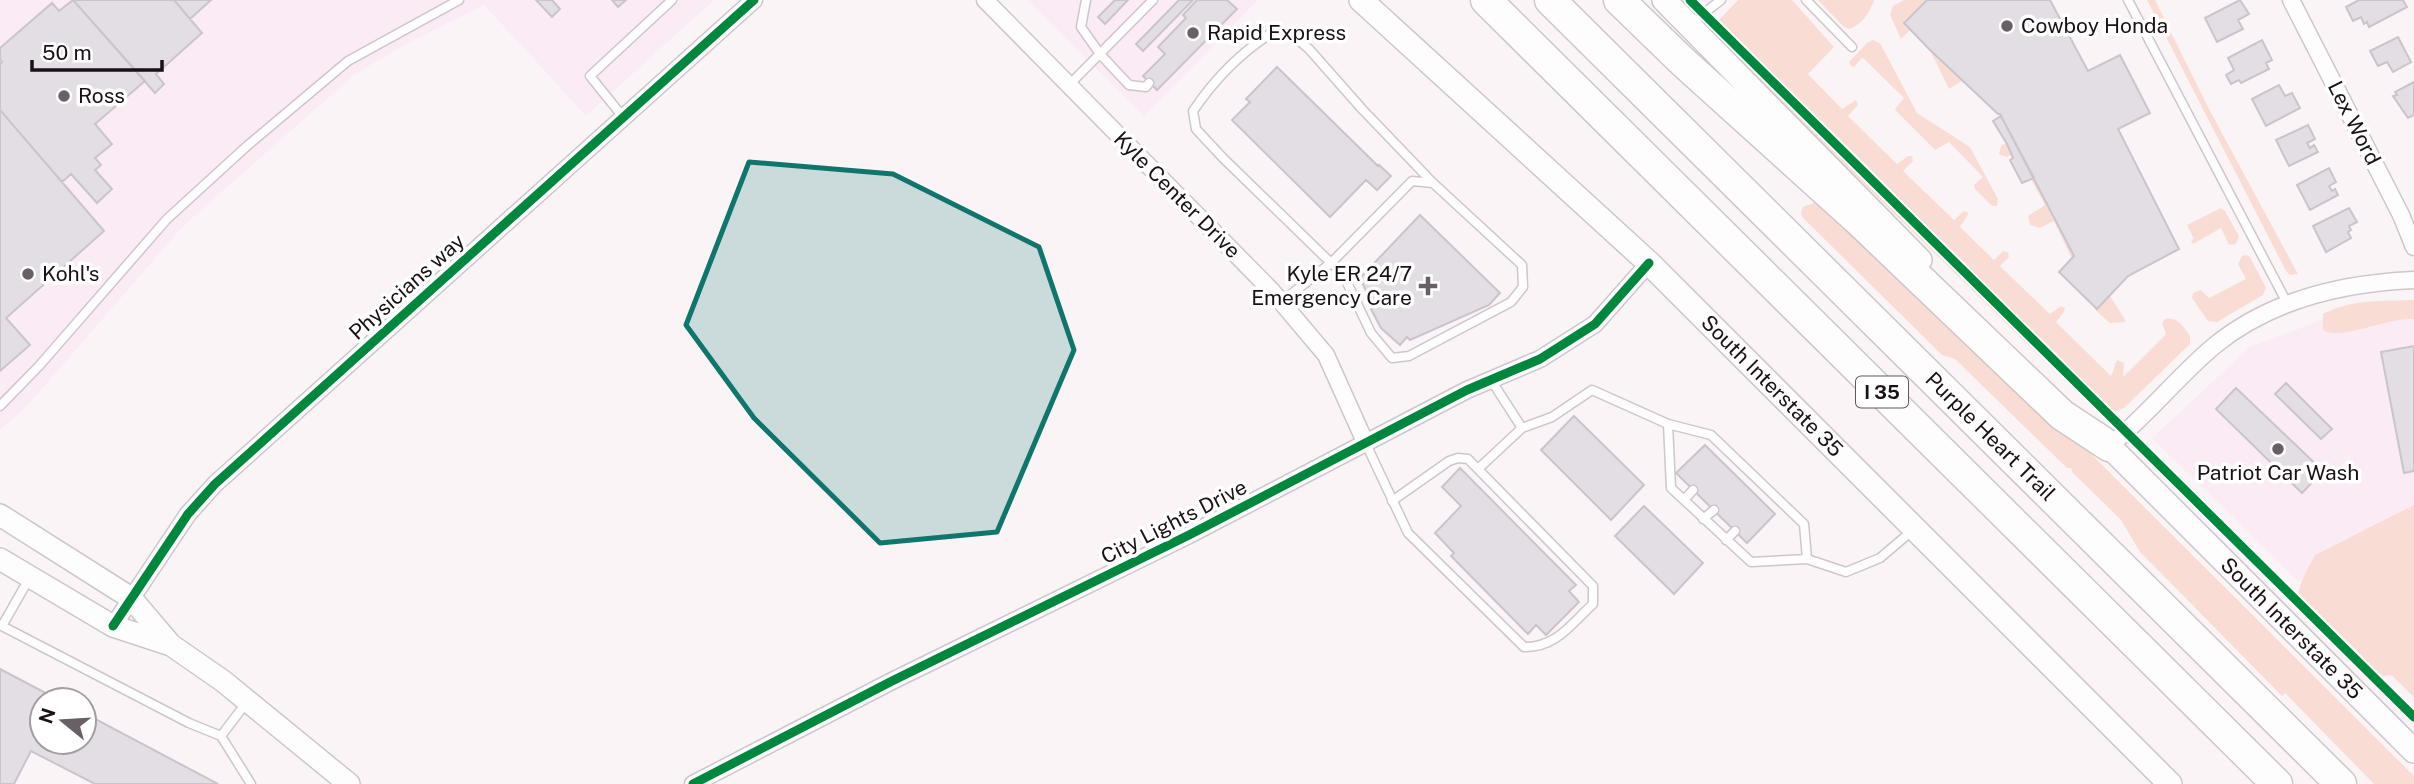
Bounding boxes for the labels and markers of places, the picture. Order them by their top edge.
place label: Cowboy Honda [2021,13,2168,38]
marker: Cowboy Honda [1999,18,2015,34]
place label: Rapid Express [1207,20,1346,45]
marker: Rapid Express [1185,25,1201,41]
place label: Ross [78,83,125,108]
marker: Ross [56,88,72,104]
place label: Kohl's [42,261,99,286]
place label: Kyle ER 24/7 Emergency Care [1251,261,1412,310]
marker: Kohl's [20,266,36,282]
marker: Kyle ER 24/7 Emergency Care [1418,276,1438,296]
marker: Patriot Car Wash [2270,441,2286,457]
place label: Patriot Car Wash [2197,460,2359,485]

